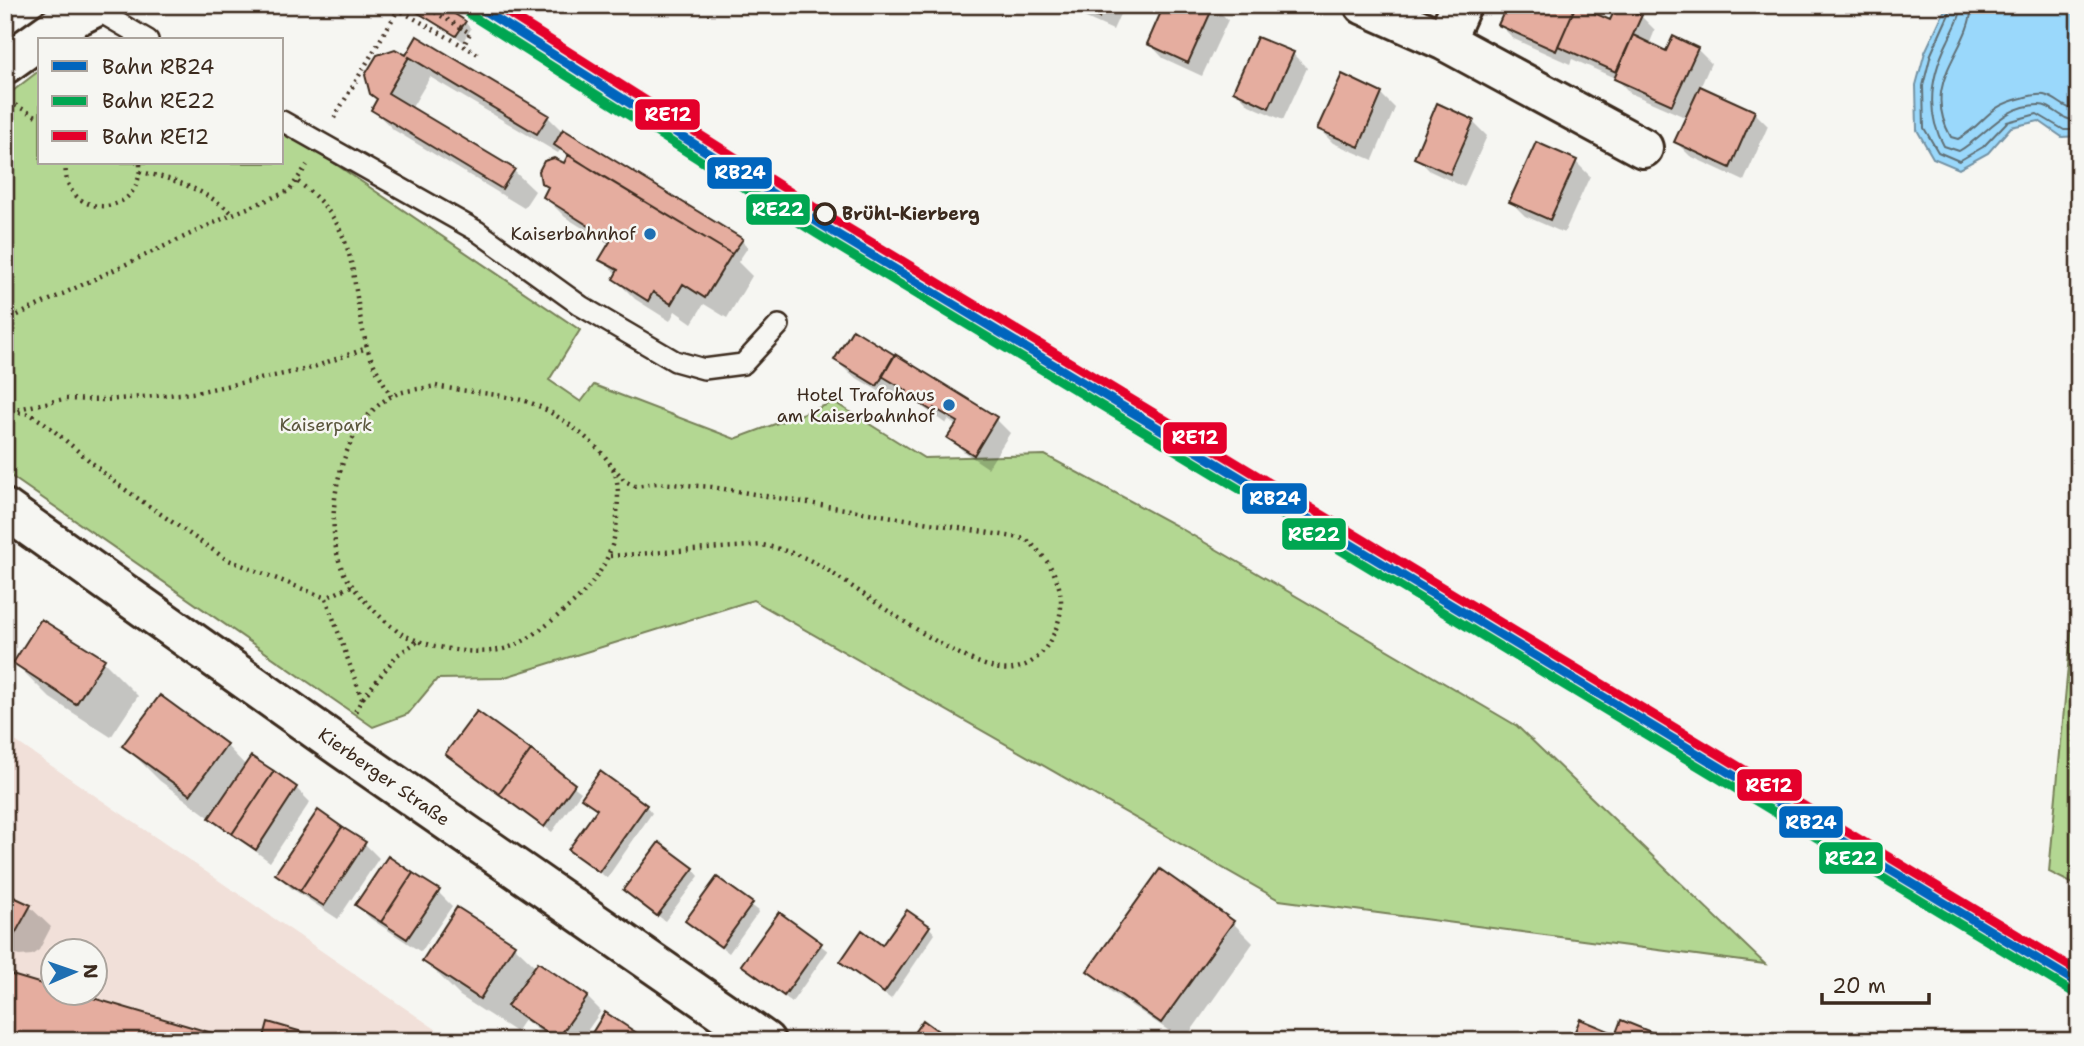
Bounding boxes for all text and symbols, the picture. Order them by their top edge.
legend [38,38,284,164]
text: Bahn RB24 [102,53,214,81]
text: Bahn RE22 [102,87,215,115]
line badge: RE12 [634,98,701,131]
text: RE12 [645,102,691,127]
text: Bahn RE12 [102,123,209,151]
line badge: RB24 [706,156,773,190]
text: RB24 [714,160,766,185]
line badge: RE22 [745,193,811,226]
text: RE22 [752,197,804,222]
place label: Brühl-Kierberg [842,202,980,226]
marker: Brühl-Kierberg [814,203,836,225]
place label: Kaiserbahnhof [510,222,636,246]
marker: Kaiserbahnhof [642,226,658,242]
place label: Hotel Trafohaus am Kaiserbahnhof [777,383,935,428]
marker: Hotel Trafohaus am Kaiserbahnhof [941,397,957,413]
park label: Kaiserpark [280,413,372,437]
line badge: RE12 [1162,421,1228,455]
text: RE12 [1172,425,1218,450]
line badge: RB24 [1241,482,1308,515]
text: RB24 [1249,486,1301,511]
line badge: RE22 [1281,517,1347,551]
text: RE22 [1288,522,1340,547]
street label: Kierberger Straße [313,723,455,831]
line badge: RE12 [1736,768,1803,802]
text: RE12 [1746,773,1792,798]
line badge: RB24 [1778,805,1844,839]
text: RB24 [1785,810,1837,835]
line badge: RE22 [1818,841,1884,875]
text: RE22 [1825,846,1877,871]
north arrow [38,937,108,1007]
scale bar [1822,962,1928,1006]
text: N [78,963,103,979]
text: 20 m [1832,972,1886,1000]

